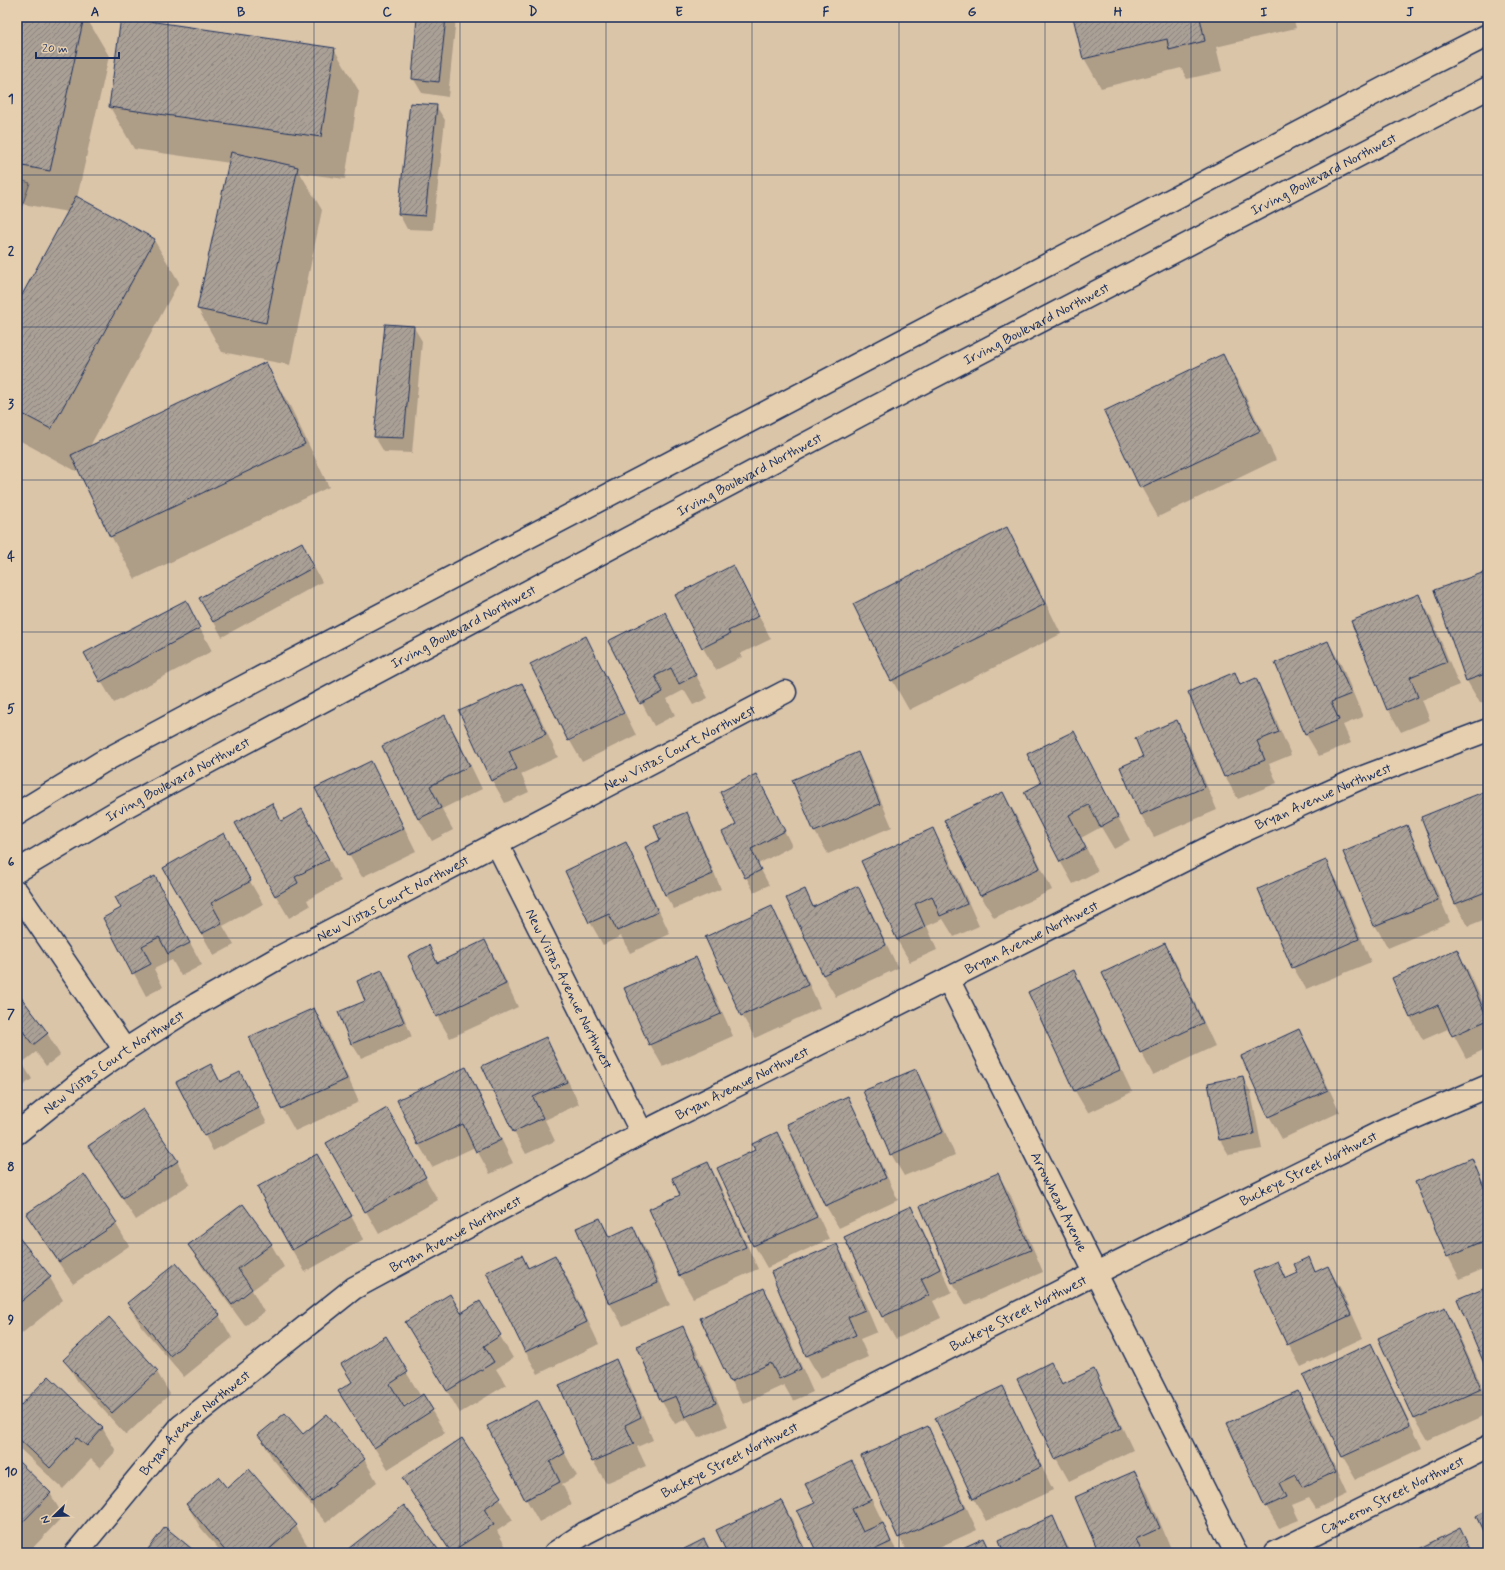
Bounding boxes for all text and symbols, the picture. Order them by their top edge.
text: A [91,4,99,21]
text: B [237,4,246,21]
text: C [382,4,392,21]
text: D [529,4,538,21]
text: E [675,4,683,21]
text: F [823,4,830,21]
text: G [968,4,977,21]
text: H [1114,4,1123,21]
text: I [1261,4,1268,21]
text: J [1406,4,1414,21]
scale bar [36,34,119,60]
text: 20 m [42,41,68,57]
text: 1 [8,91,14,108]
street label: Irving Boulevard Northwest [1248,129,1400,220]
text: 2 [8,243,15,260]
street label: Irving Boulevard Northwest [960,279,1113,370]
text: 3 [8,396,14,413]
street label: Irving Boulevard Northwest [674,429,826,521]
text: 4 [7,549,15,566]
street label: Irving Boulevard Northwest [388,581,540,673]
text: 5 [7,701,15,718]
street label: New Vistas Court Northwest [600,701,759,796]
street label: Irving Boulevard Northwest [102,733,254,827]
street label: Bryan Avenue Northwest [1252,759,1394,835]
street label: New Vistas Court Northwest [313,851,472,946]
text: 6 [8,854,15,871]
street label: Bryan Avenue Northwest [962,897,1102,979]
street label: New Vistas Avenue Northwest [521,906,617,1073]
text: 7 [7,1006,15,1023]
street label: New Vistas Court Northwest [39,1006,188,1119]
street label: Bryan Avenue Northwest [672,1042,813,1125]
street label: Buckeye Street Northwest [1237,1127,1381,1211]
street label: Arrowhead Avenue [1026,1149,1092,1255]
text: 8 [7,1159,15,1176]
street label: Bryan Avenue Northwest [387,1191,525,1277]
street label: Buckeye Street Northwest [947,1271,1090,1356]
text: 9 [8,1312,15,1329]
street label: Bryan Avenue Northwest [136,1366,255,1480]
street label: Buckeye Street Northwest [658,1418,802,1503]
street label: Cameron Street Northwest [1318,1452,1468,1539]
text: 10 [4,1464,18,1481]
north arrow [34,1496,74,1536]
text: N [38,1513,54,1526]

